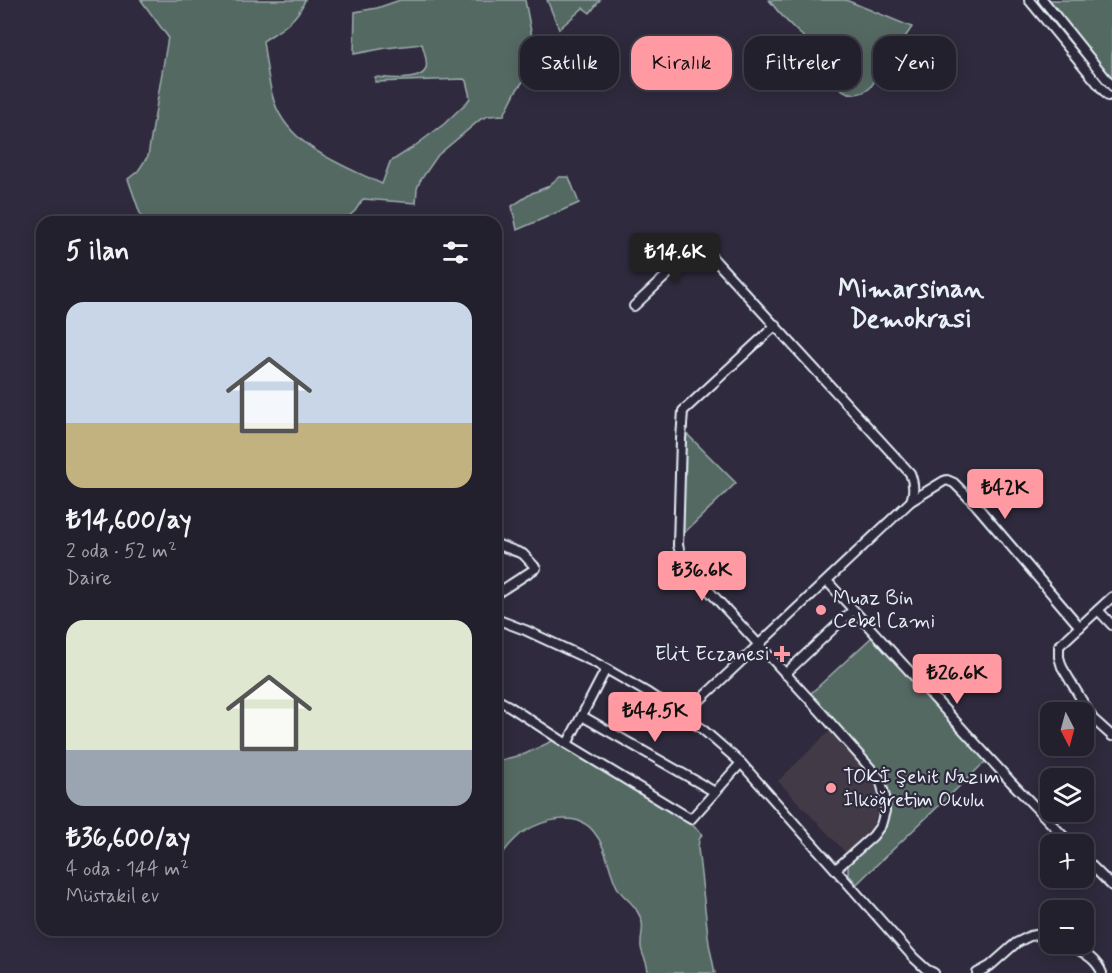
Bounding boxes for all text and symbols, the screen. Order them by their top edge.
chip: Satılık [520,36,619,90]
chip: Kiralık [631,36,732,90]
chip: Filtreler [744,36,861,90]
chip: Yeni [873,36,956,90]
pin: ₺14.6K [626,233,724,284]
text: 5 ilan [66,235,129,269]
icon: filters [439,236,472,269]
text: ₺14.6K [644,239,706,266]
district label: Mimarsinan Demokrasi [838,273,985,337]
icon: home [215,341,323,449]
pin: ₺42K [969,469,1041,520]
text: ₺42K [981,475,1029,502]
text: ₺14,600/ay [66,504,192,538]
text: 2 oda · 52 m² [66,538,177,565]
pin: ₺36.6K [653,551,751,602]
text: ₺36.6K [672,557,732,584]
text: Daire [66,565,112,592]
place label: Muaz Bin Cebel Cami [833,585,935,635]
marker: Muaz Bin Cebel Cami [814,603,828,617]
place label: Elit Eczanesi [655,641,770,668]
marker: Elit Eczanesi [775,647,789,661]
pin: ₺26.6K [908,654,1006,705]
icon: home [215,659,323,767]
text: ₺26.6K [927,660,987,687]
pin: ₺44.5K [606,692,704,743]
text: ₺44.5K [622,698,688,725]
north arrow [1040,702,1094,756]
map controls [1040,702,1094,954]
place label: TOKİ Şehit Nazım İlköğretim Okulu [843,764,1000,814]
button: layers [1040,768,1094,822]
marker: TOKİ Şehit Nazım İlköğretim Okulu [824,781,838,795]
text: ₺36,600/ay [66,822,190,856]
button: + [1040,834,1094,888]
text: 4 oda · 144 m² [66,856,189,883]
text: Müstakil ev [66,883,159,910]
button: − [1040,900,1094,954]

